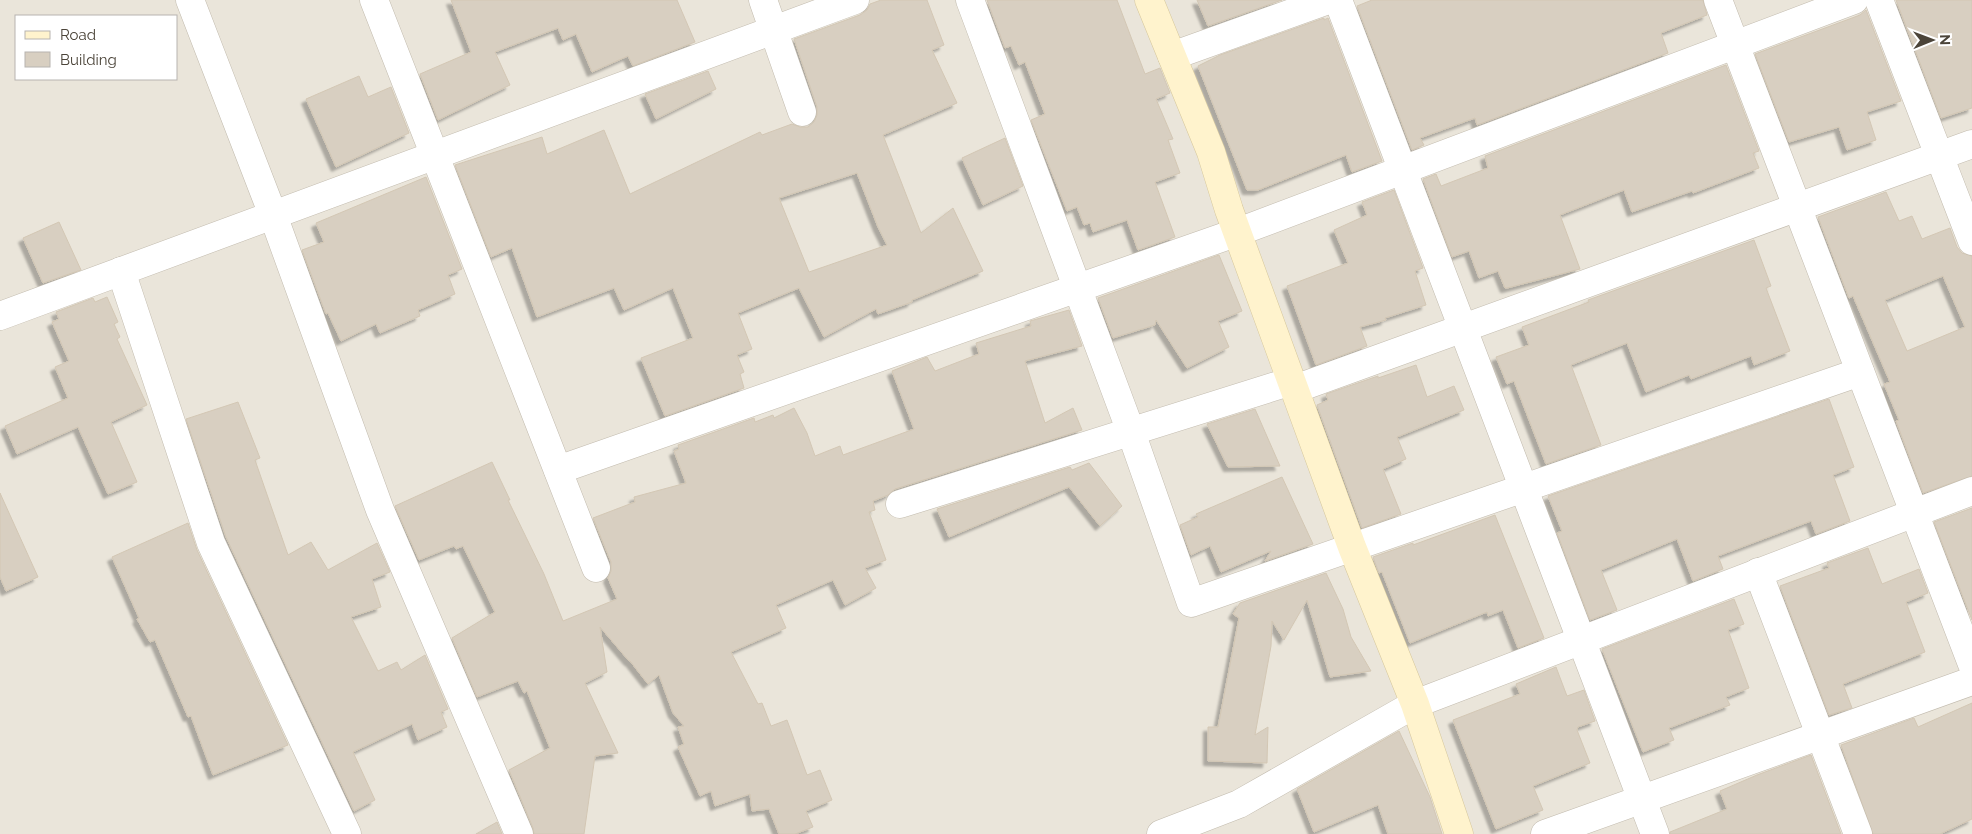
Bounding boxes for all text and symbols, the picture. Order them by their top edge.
legend [15,15,178,80]
north arrow [1907,15,1957,65]
text: Road [60,26,96,44]
text: N [1937,34,1953,45]
text: Building [60,51,117,69]

